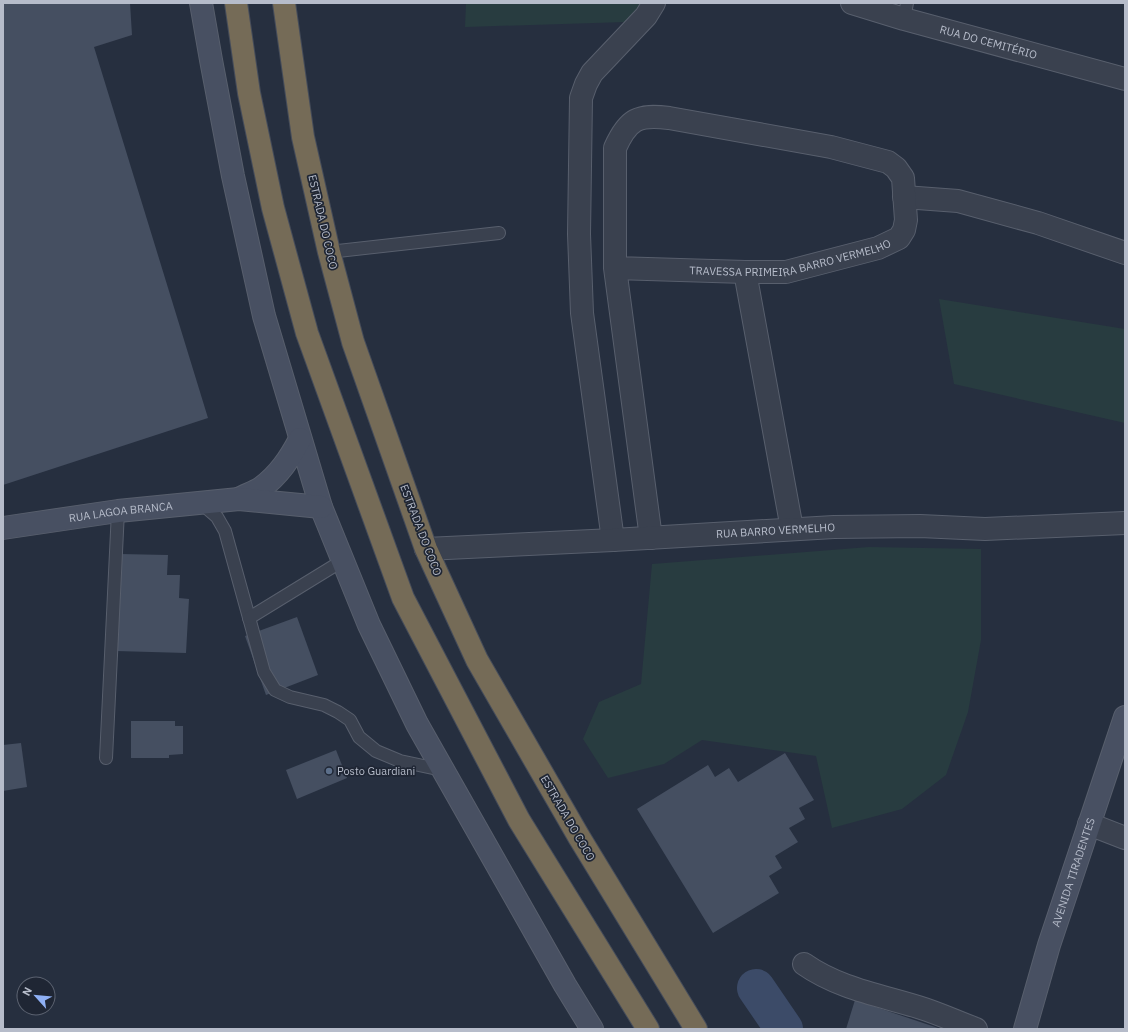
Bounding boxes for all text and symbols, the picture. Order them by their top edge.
street label: RUA DO CEMITÉRIO [938,22,1039,62]
street label: ESTRADA DO COCO [305,173,341,271]
street label: TRAVESSA PRIMEIRA BARRO VERMELHO [689,236,893,280]
street label: ESTRADA DO COCO [397,482,445,578]
street label: RUA LAGOA BRANCA [68,499,173,525]
street label: RUA BARRO VERMELHO [716,520,836,541]
place label: Posto Guardiani [337,764,415,778]
marker: Posto Guardiani [324,766,334,776]
street label: ESTRADA DO COCO [538,773,598,864]
street label: AVENIDA TIRADENTES [1049,816,1098,929]
north arrow [16,976,56,1016]
text: N [19,985,35,998]

